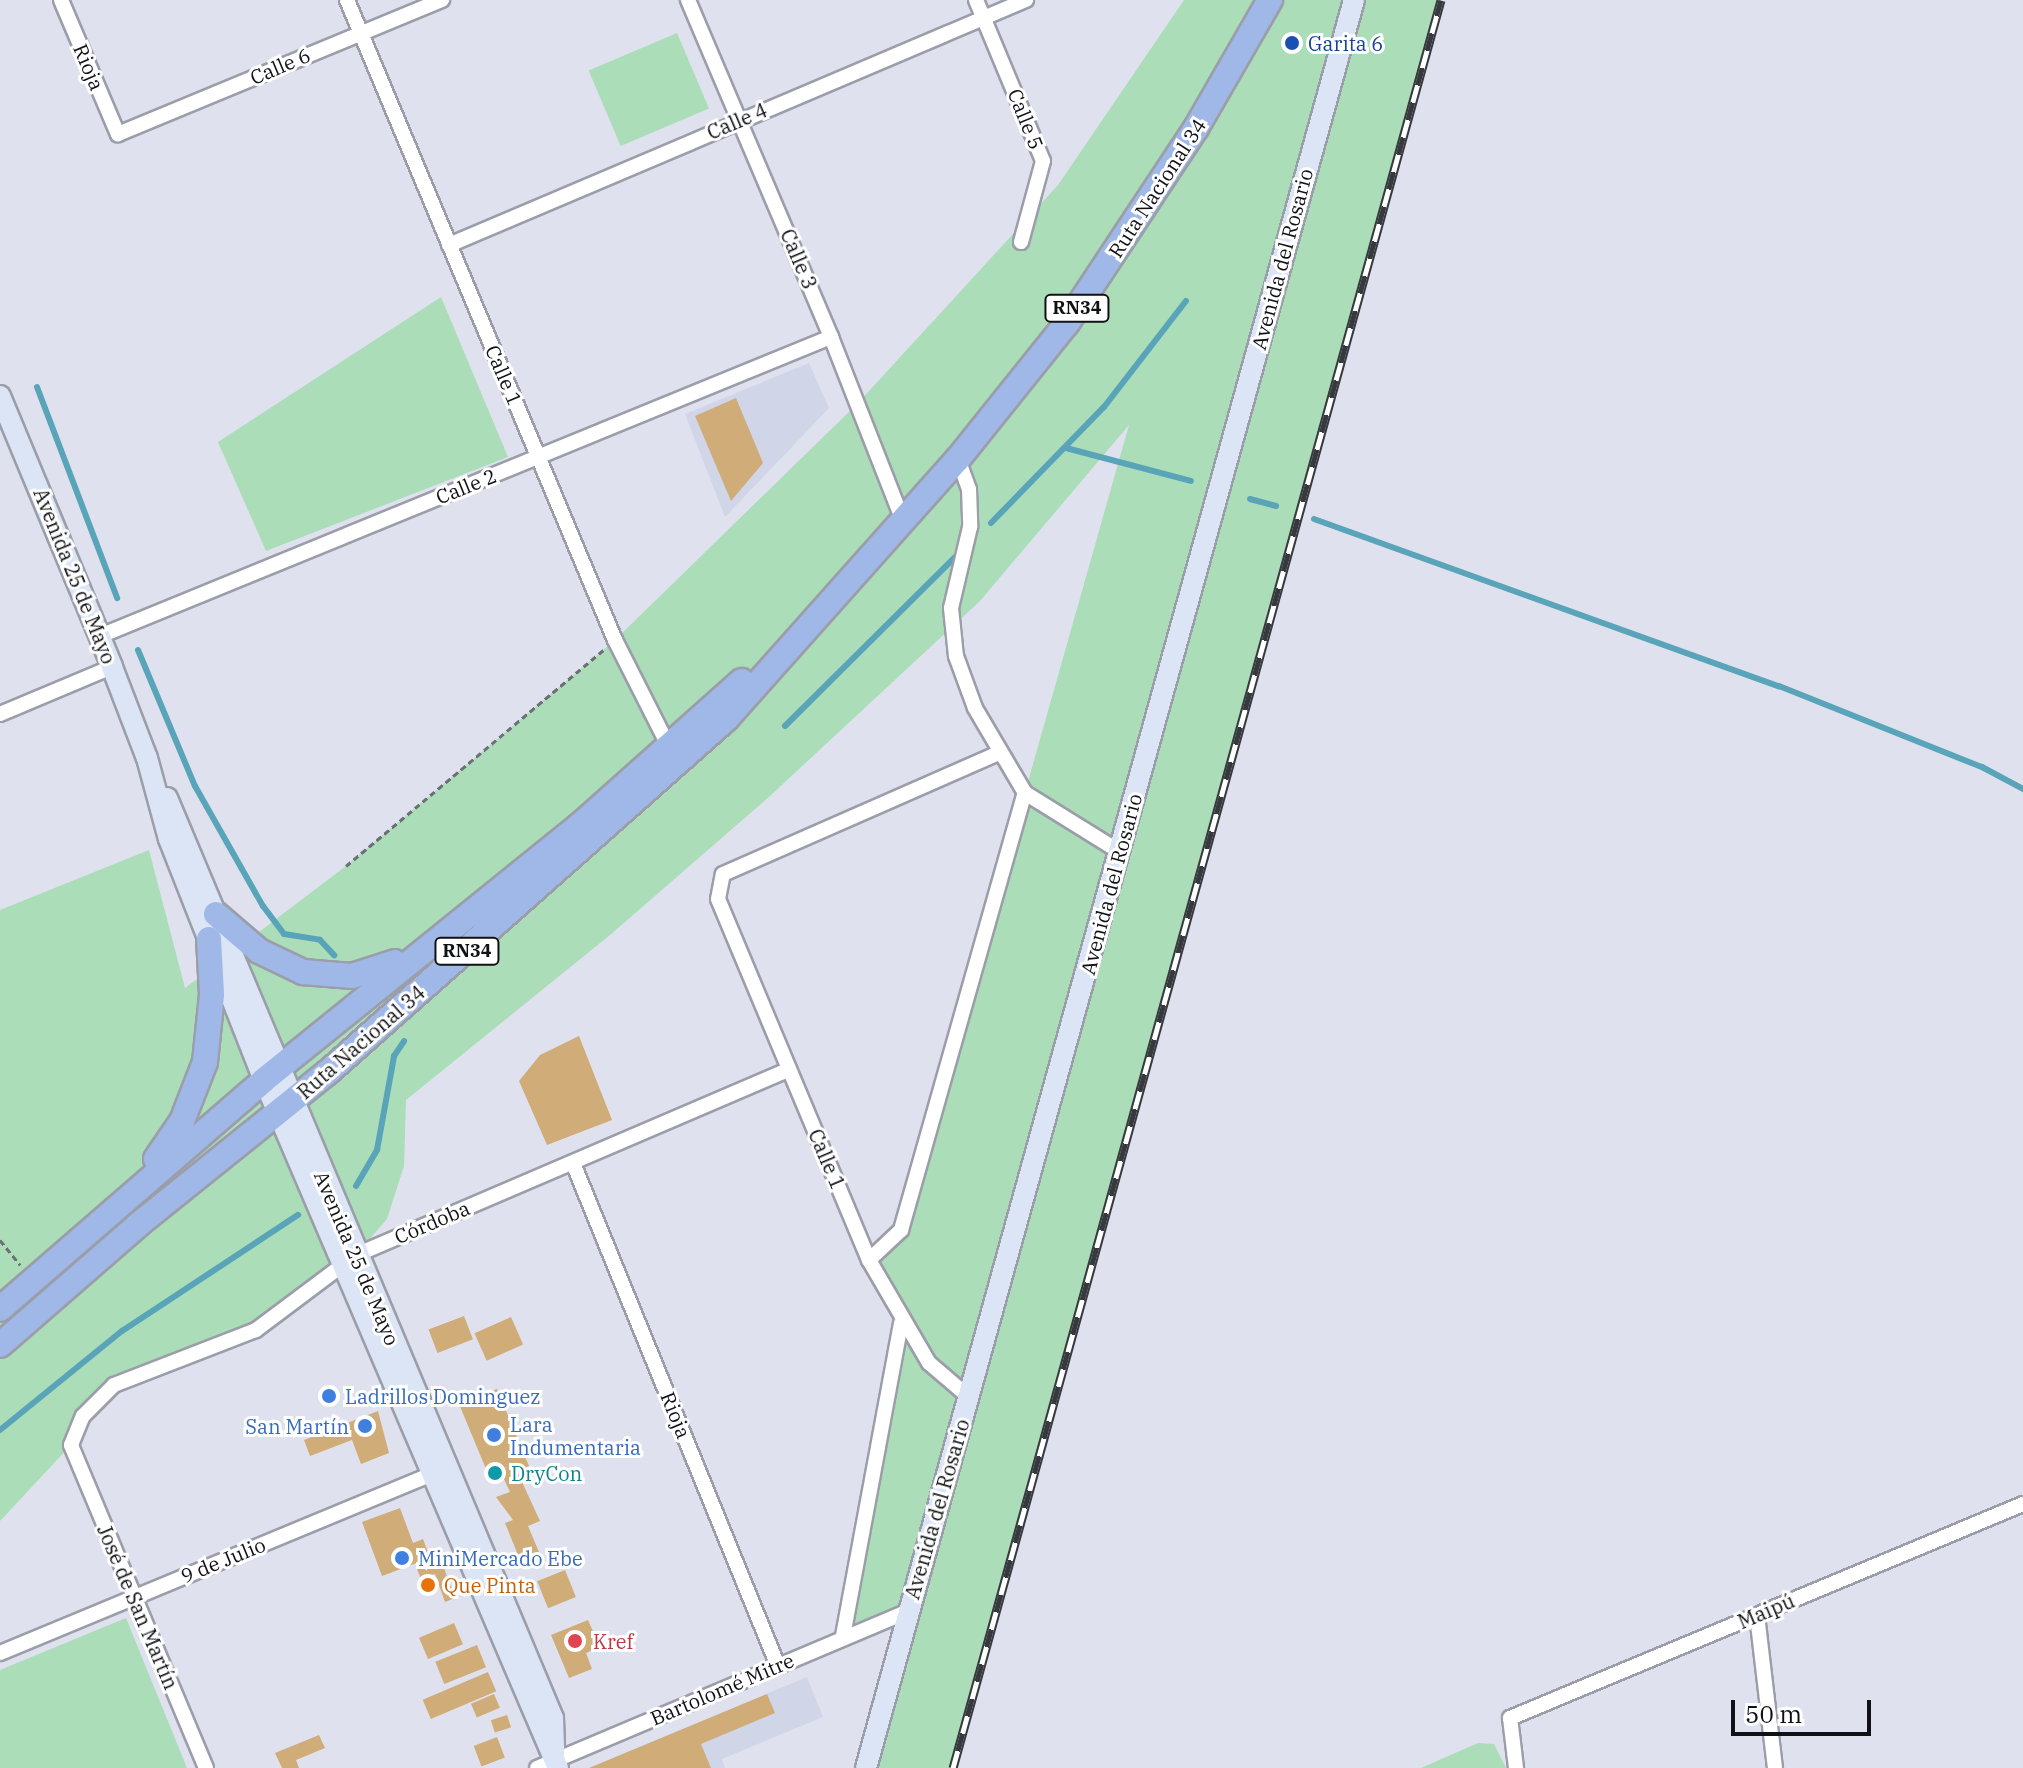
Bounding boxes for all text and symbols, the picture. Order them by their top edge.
place label: Garita 6 [1308,31,1383,55]
marker: Garita 6 [1283,34,1301,52]
street label: Rioja [69,40,109,94]
street label: Calle 6 [246,43,314,89]
street label: Calle 5 [1003,85,1049,153]
street label: Calle 4 [703,98,771,144]
street label: Ruta Nacional 34 [1103,114,1211,262]
street label: Avenida del Rosario [1246,166,1318,352]
street label: Calle 3 [776,225,822,293]
road number: RN34 [1043,294,1111,322]
street label: Calle 1 [481,341,527,409]
street label: Calle 2 [432,463,500,509]
street label: Avenida 25 de Mayo [29,485,121,667]
street label: Avenida del Rosario [1075,791,1147,977]
road number: RN34 [433,937,501,965]
street label: Ruta Nacional 34 [292,980,430,1104]
street label: Calle 1 [804,1125,850,1193]
street label: Avenida 25 de Mayo [309,1167,405,1349]
street label: Córdoba [391,1195,473,1249]
place label: Ladrillos Dominguez [345,1384,540,1408]
marker: Ladrillos Dominguez [320,1387,338,1405]
street label: Rioja [656,1388,696,1442]
place label: Lara Indumentaria [510,1412,641,1459]
place label: San Martín [245,1414,349,1438]
street label: Avenida del Rosario [900,1416,974,1602]
marker: San Martín [356,1417,374,1435]
marker: Lara Indumentaria [485,1426,503,1444]
place label: DryCon [511,1461,582,1485]
marker: DryCon [486,1464,504,1482]
street label: José de San Martín [92,1521,184,1693]
street label: 9 de Julio [177,1532,269,1588]
place label: MiniMercado Ebe [418,1546,583,1570]
marker: MiniMercado Ebe [393,1549,411,1567]
place label: Que Pinta [444,1573,536,1597]
marker: Que Pinta [419,1576,437,1594]
street label: Maipú [1734,1588,1798,1634]
place label: Kref [593,1629,633,1653]
marker: Kref [564,1630,586,1652]
street label: Bartolomé Mitre [647,1648,797,1730]
scale bar [1735,1684,1875,1734]
text: 50 m [1745,1698,1802,1730]

